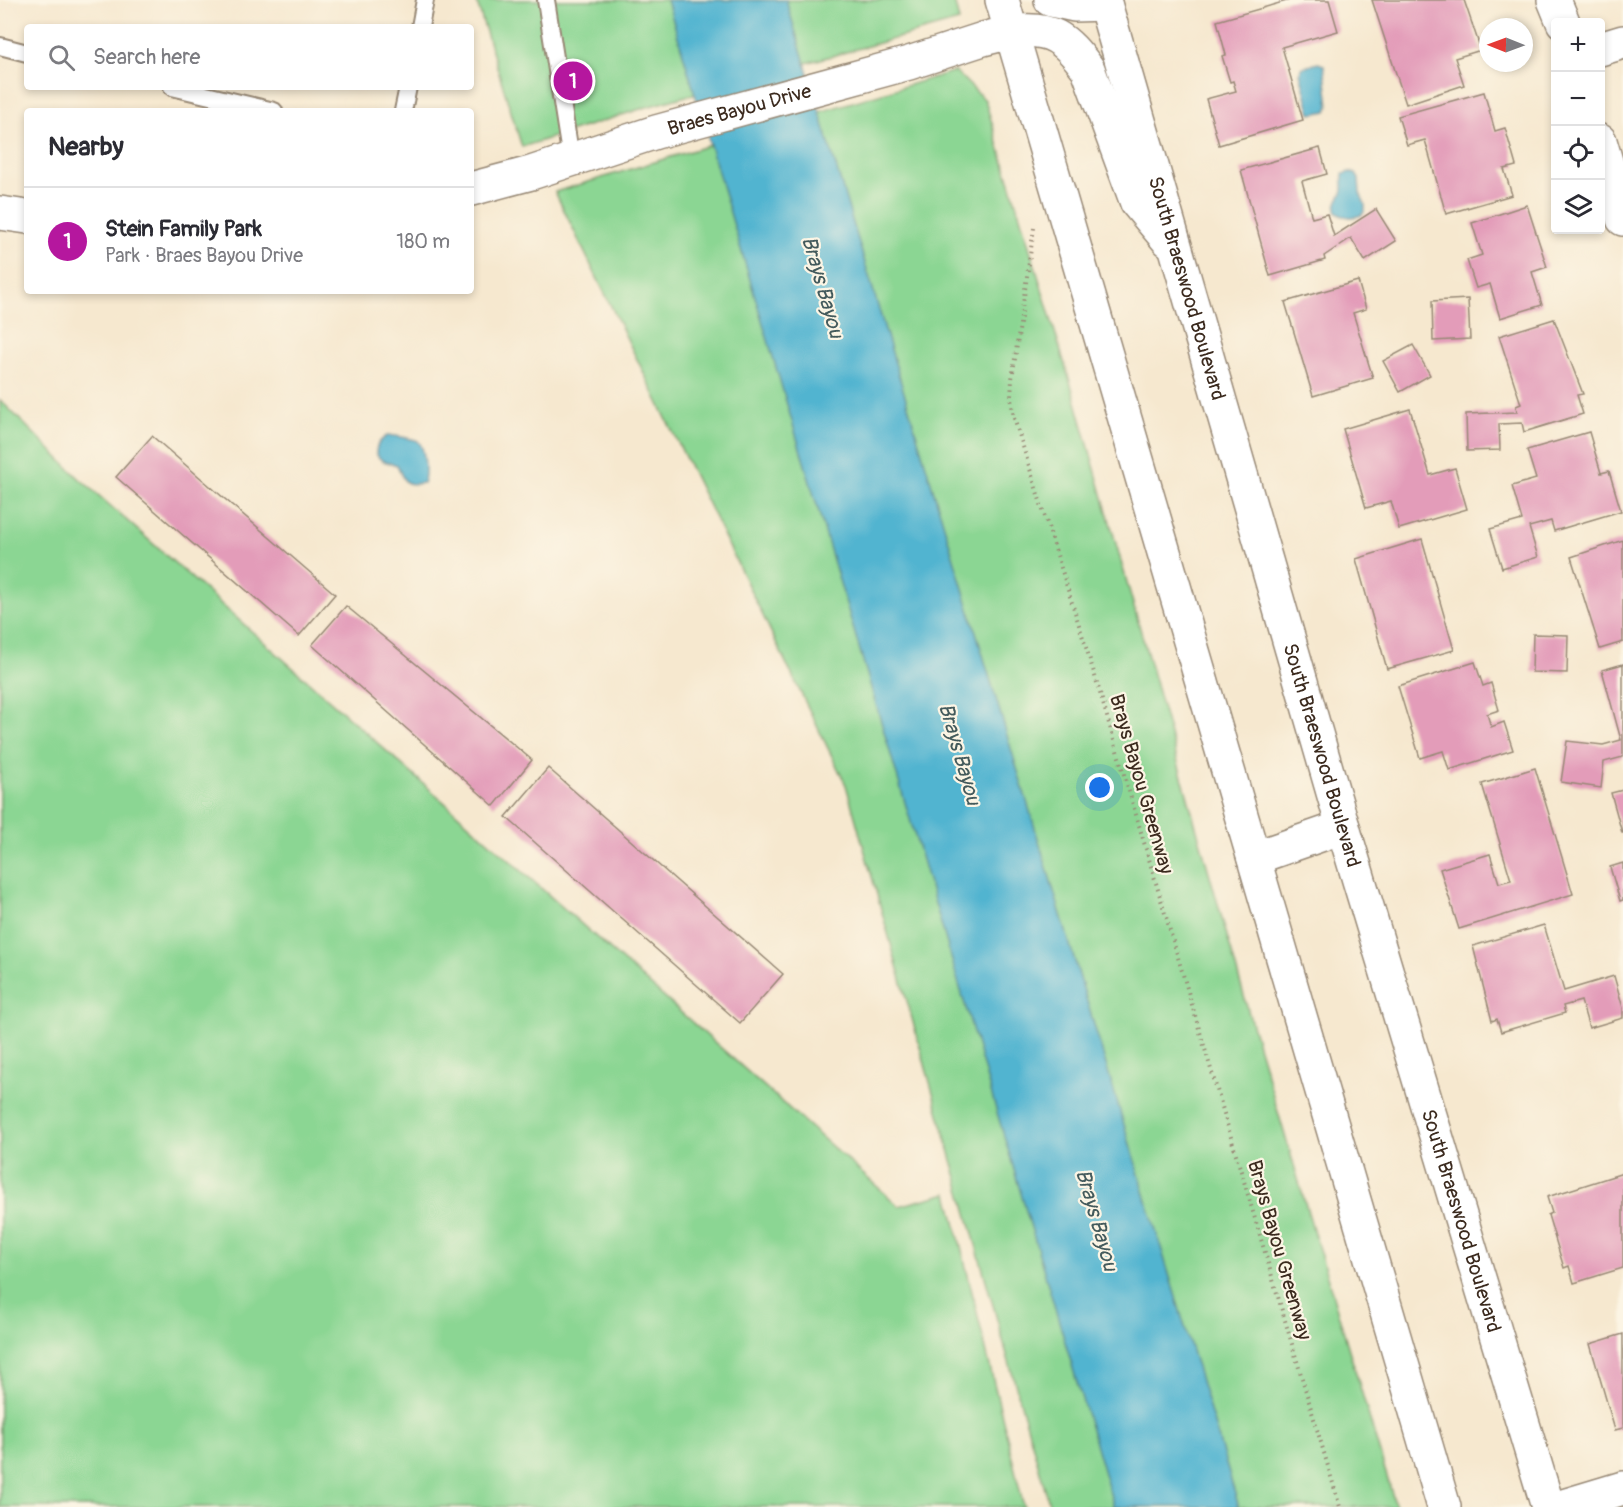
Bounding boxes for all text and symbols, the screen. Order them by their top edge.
north arrow [1479,18,1533,72]
map controls [1551,18,1605,234]
button: + [1551,18,1605,72]
search box [24,24,474,90]
icon: search [45,41,78,74]
text: Search here [93,43,200,71]
pin: 1 [554,58,592,104]
button: − [1551,72,1605,126]
street label: Braes Bayou Drive [665,78,814,141]
button: locate [1551,126,1605,180]
text: Nearby [48,131,124,163]
street label: South Braeswood Boulevard [1143,174,1231,403]
button: layers [1551,180,1605,234]
text: Stein Family Park [105,215,262,243]
text: 1 [64,229,71,254]
text: 180 m [396,229,450,254]
water label: Brays Bayou [795,233,850,342]
text: Park · Braes Bayou Drive [105,243,303,268]
street label: South Braeswood Boulevard [1278,640,1366,870]
street label: Brays Bayou Greenway [1104,691,1179,877]
water label: Brays Bayou [932,700,987,809]
your location [1085,773,1114,802]
street label: South Braeswood Boulevard [1416,1106,1507,1335]
street label: Brays Bayou Greenway [1242,1157,1317,1343]
water label: Brays Bayou [1069,1166,1124,1275]

